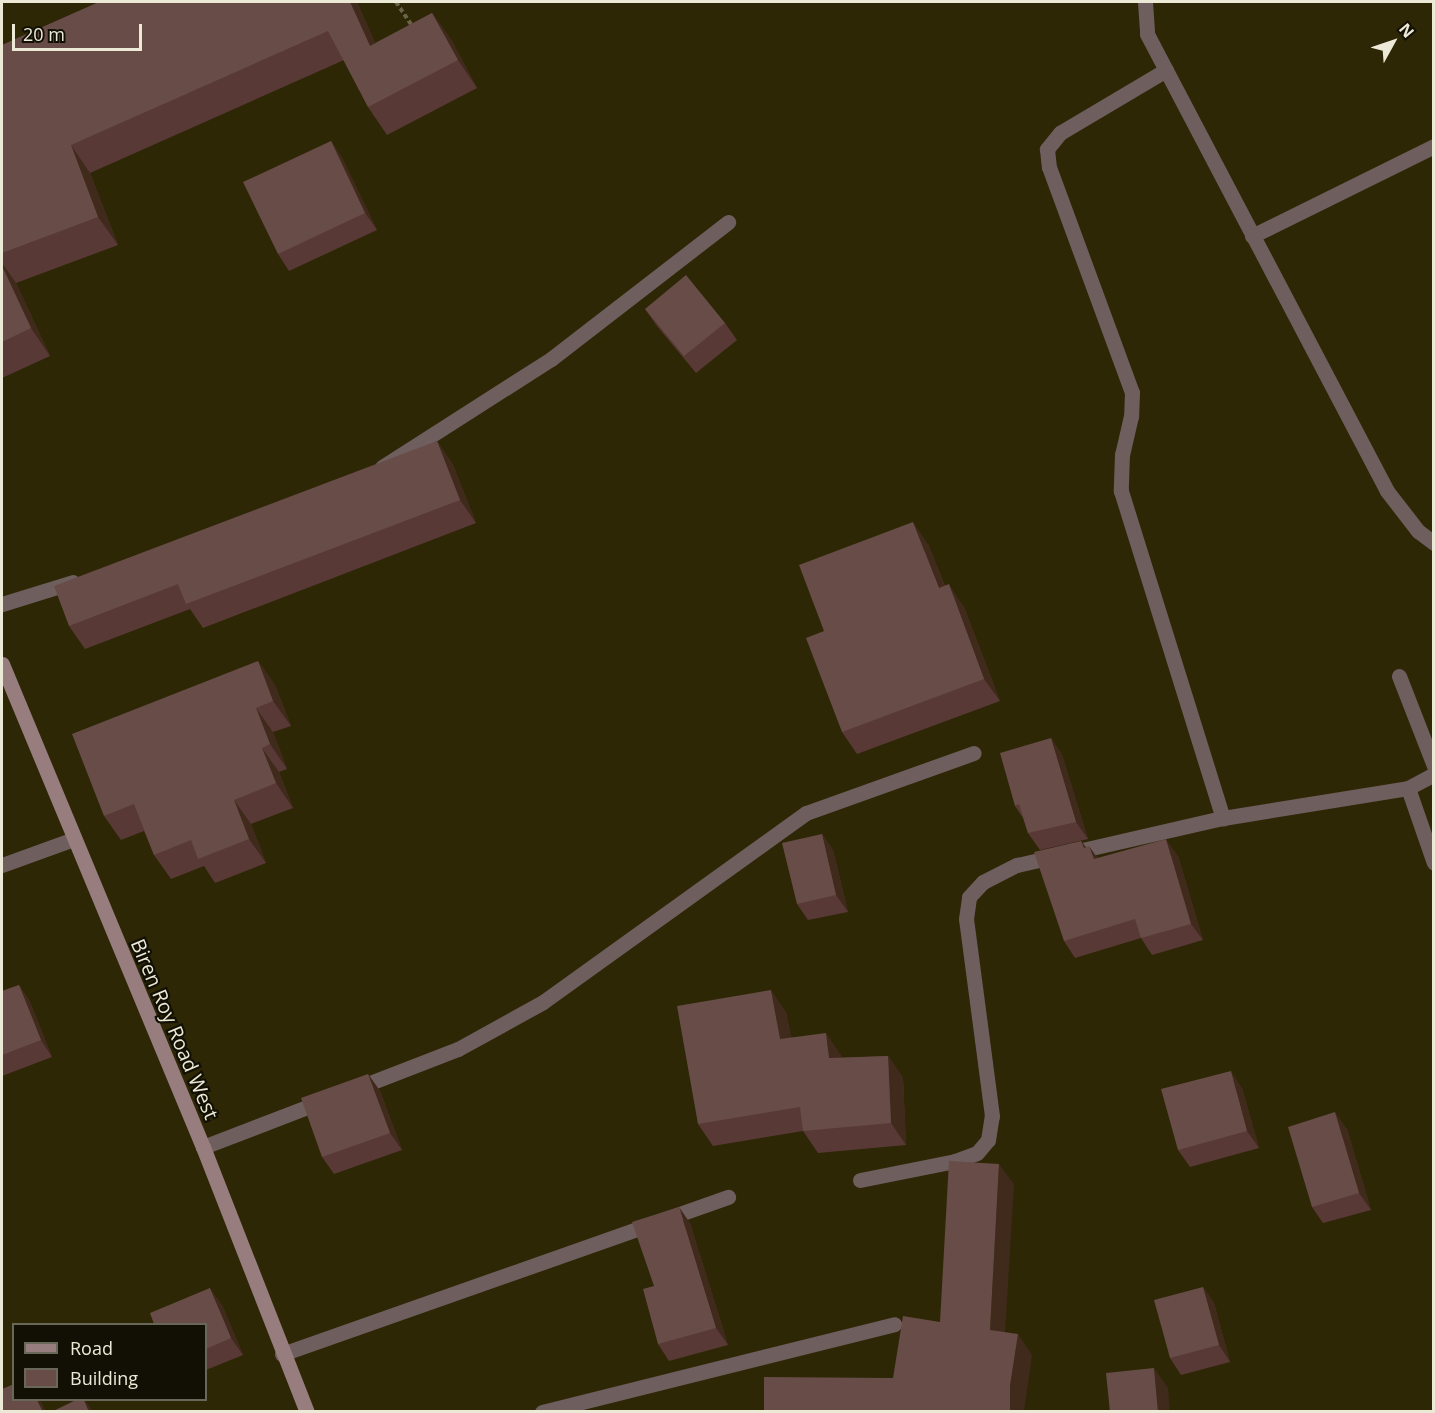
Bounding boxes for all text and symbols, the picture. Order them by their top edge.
scale bar [15,12,146,50]
north arrow [1363,12,1423,72]
text: N [1394,18,1419,42]
text: 20 m [23,22,65,46]
street label: Biren Roy Road West [126,935,224,1123]
legend [12,1323,207,1401]
text: Road [70,1336,113,1360]
text: Building [70,1366,138,1390]

